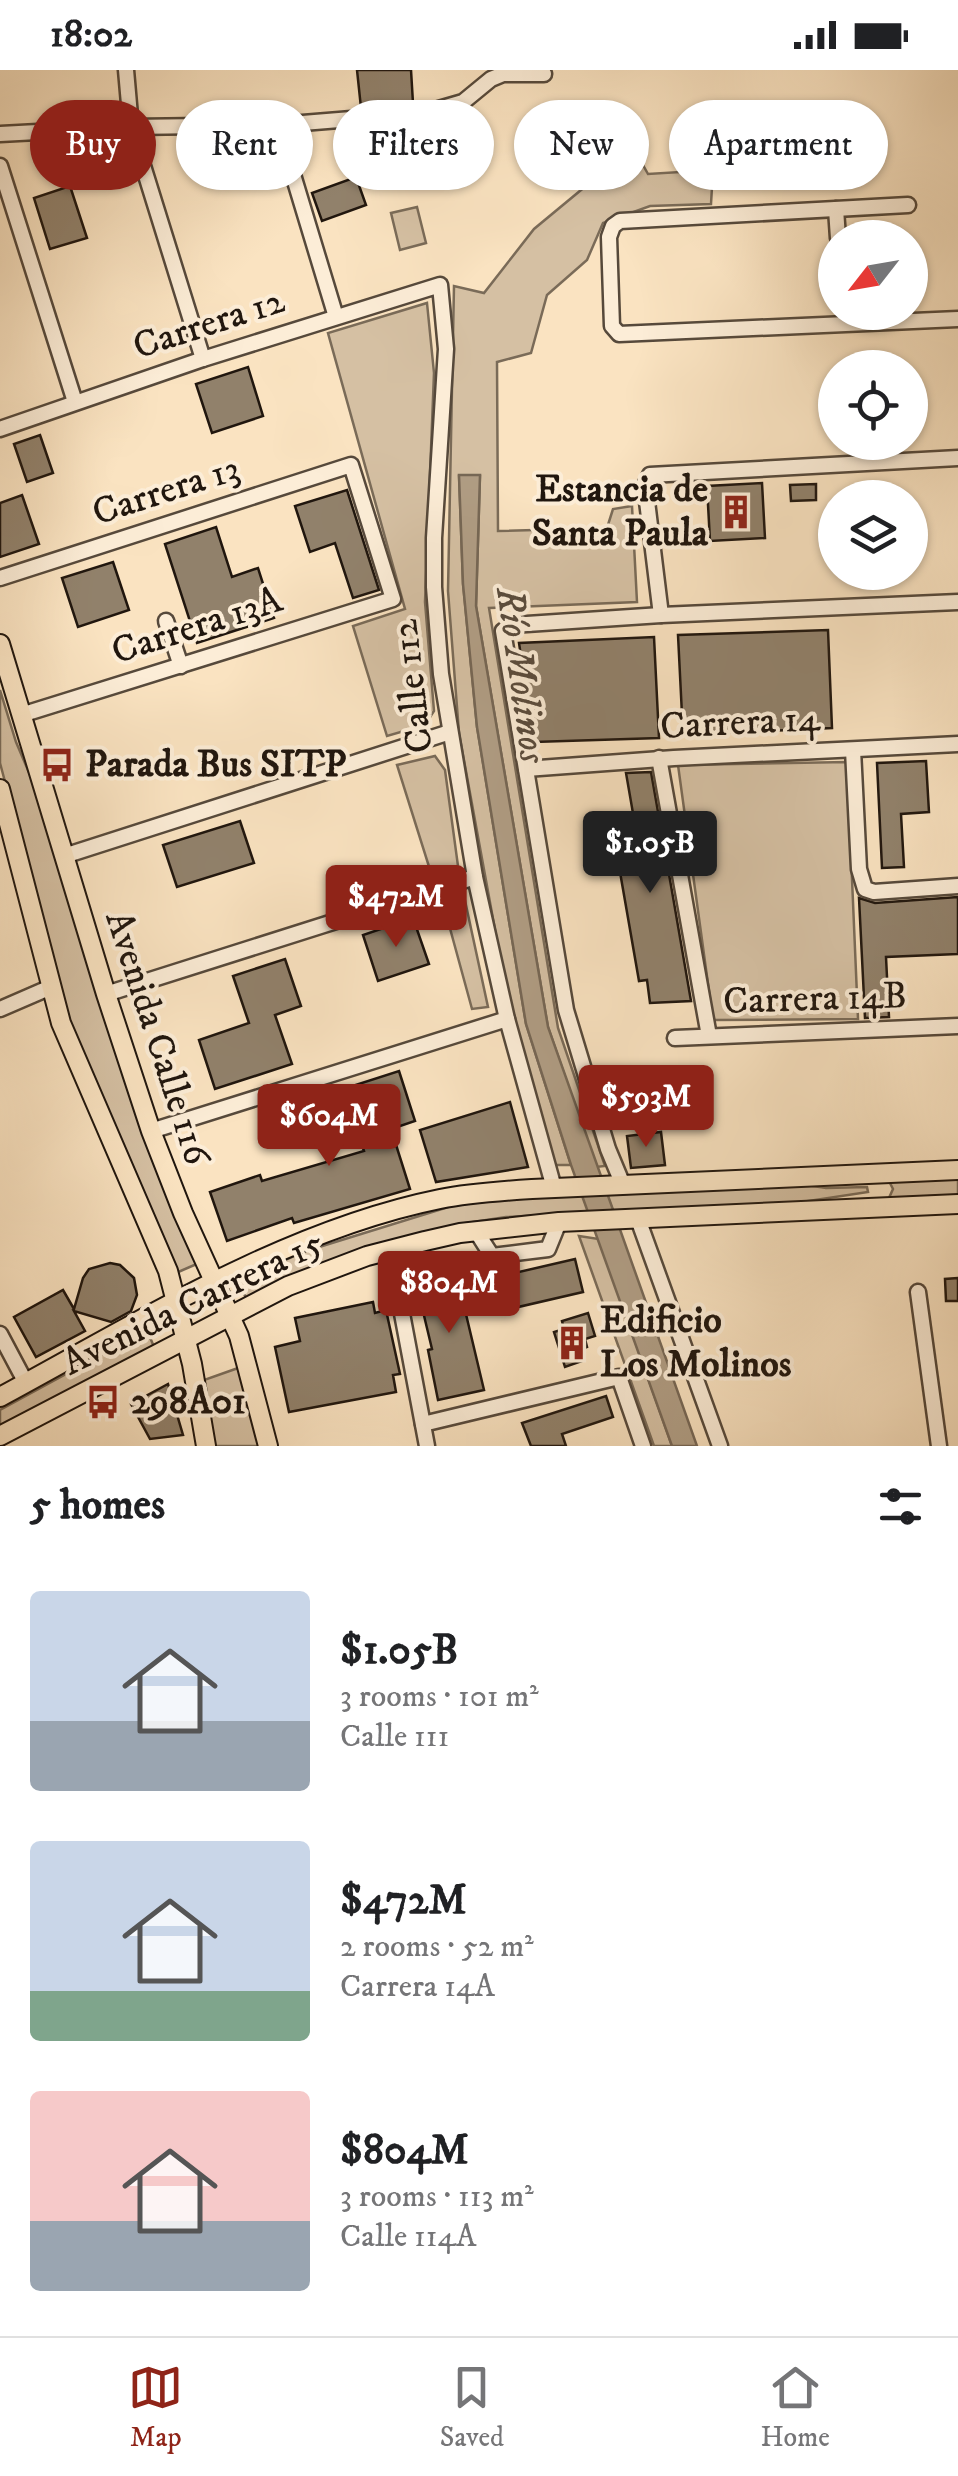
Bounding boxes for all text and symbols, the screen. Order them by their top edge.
text: 18:02 [50,11,132,59]
chip: Buy [30,100,156,190]
chip: Rent [176,100,313,190]
chip: Filters [333,100,494,190]
chip: New [514,100,649,190]
chip: Apartment [669,100,888,190]
north arrow [818,220,928,330]
map controls [818,220,928,590]
street label: Carrera 12 [127,277,291,371]
button: locate [818,350,928,460]
street label: Carrera 13 [86,445,246,537]
place label: Estancia de Santa Paula [532,466,709,558]
button: layers [818,480,928,590]
building icon: Estancia de Santa Paula [717,493,755,531]
street label: Carrera 13A [106,576,289,676]
water label: Río Molinos [483,583,557,767]
street label: Calle 112 [381,616,445,756]
street label: Carrera 14 [659,695,822,751]
place label: Parada Bus SITP [85,741,346,789]
bus stop icon: Parada Bus SITP [38,746,76,784]
pin: $1.05B [569,811,731,896]
text: $1.05B [605,823,695,863]
pin: $472M [326,865,466,950]
text: $472M [348,877,444,917]
street label: Avenida Calle 116 [93,905,221,1172]
street label: Carrera 14B [722,972,908,1026]
pin: $593M [576,1065,716,1150]
text: $593M [601,1077,691,1117]
pin: $604M [259,1084,399,1169]
text: $604M [280,1096,378,1136]
street label: Avenida Carrera 15 [54,1219,332,1387]
pin: $804M [379,1251,519,1336]
text: $804M [400,1263,498,1303]
place label: Edificio Los Molinos [600,1297,792,1389]
building icon: Edificio Los Molinos [553,1324,591,1362]
place label: 298A01 [131,1378,246,1426]
bus stop icon: 298A01 [84,1383,122,1421]
icon: filters [873,1479,928,1534]
text: 5 homes [30,1480,165,1532]
text: $1.05B [340,1625,458,1677]
icon: home [110,1631,230,1751]
text: 3 rooms · 101 m² [340,1677,539,1717]
text: Calle 111 [340,1717,449,1757]
text: $472M [340,1875,467,1927]
icon: home [110,1881,230,2001]
text: 2 rooms · 52 m² [340,1927,534,1967]
text: Carrera 14A [340,1967,495,2007]
text: $804M [340,2125,469,2177]
icon: home [110,2131,230,2251]
text: 3 rooms · 113 m² [340,2177,534,2217]
text: Calle 114A [340,2217,476,2257]
tab: Map [128,2360,183,2455]
tab: Saved [440,2360,504,2455]
tab: Home [761,2360,830,2455]

